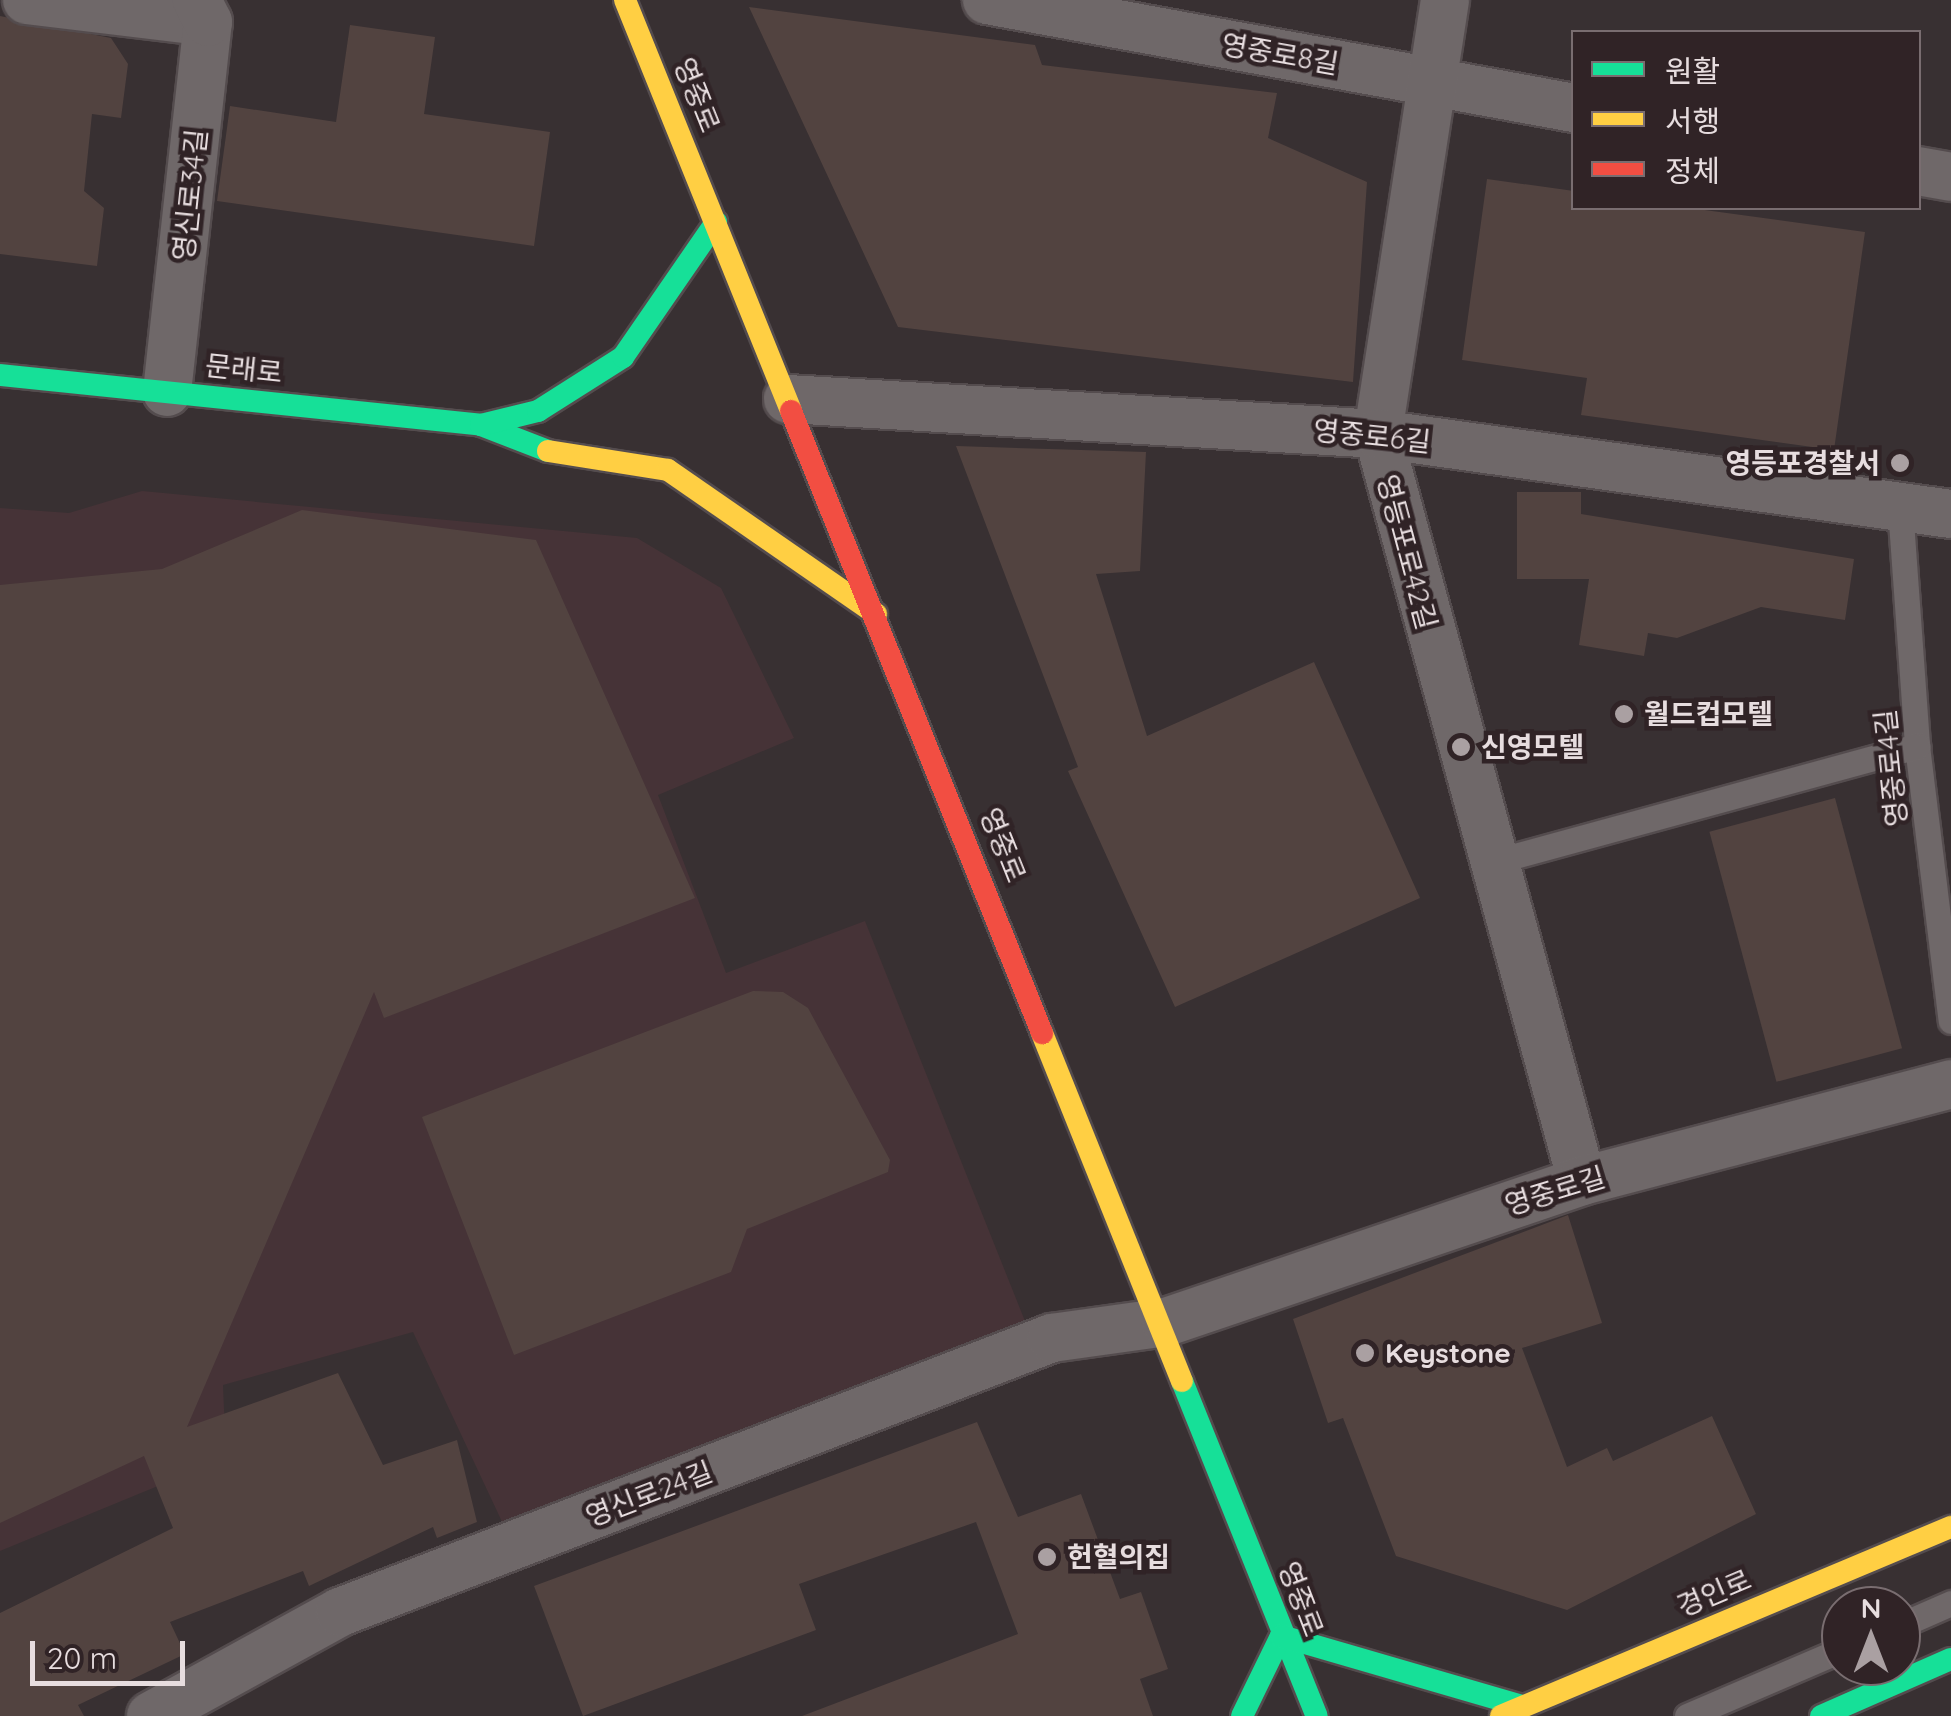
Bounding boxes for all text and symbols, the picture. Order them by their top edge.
street label: 영중로8길 [1219,27,1341,81]
legend [1571,30,1921,210]
text: 원활 [1665,52,1720,90]
street label: 영중로 [667,53,727,137]
text: 서행 [1665,102,1720,140]
street label: 영신로34길 [166,127,214,263]
text: 정체 [1665,152,1720,190]
street label: 문래로 [204,348,284,390]
street label: 영중로6길 [1312,413,1432,459]
place label: 영등포경찰서 [1725,446,1880,480]
marker: 영등포경찰서 [1889,452,1911,474]
street label: 영등포로42길 [1370,471,1444,633]
place label: 월드컵모텔 [1644,697,1773,731]
marker: 월드컵모텔 [1613,703,1635,725]
street label: 영중로4길 [1868,708,1914,828]
place label: 신영모텔 [1481,730,1584,764]
marker: 신영모텔 [1450,736,1472,758]
street label: 영중로 [973,803,1033,887]
street label: 영중로길 [1501,1160,1609,1222]
place label: Keystone [1385,1336,1511,1370]
marker: Keystone [1354,1342,1376,1364]
street label: 영신로24길 [581,1455,717,1533]
place label: 헌혈의집 [1067,1540,1170,1574]
marker: 헌혈의집 [1036,1546,1058,1568]
street label: 영중로 [1271,1557,1331,1641]
street label: 경인로 [1672,1562,1756,1624]
north arrow [1821,1586,1921,1686]
text: N [1861,1590,1881,1625]
scale bar [35,1621,190,1683]
text: 20 m [47,1639,117,1677]

